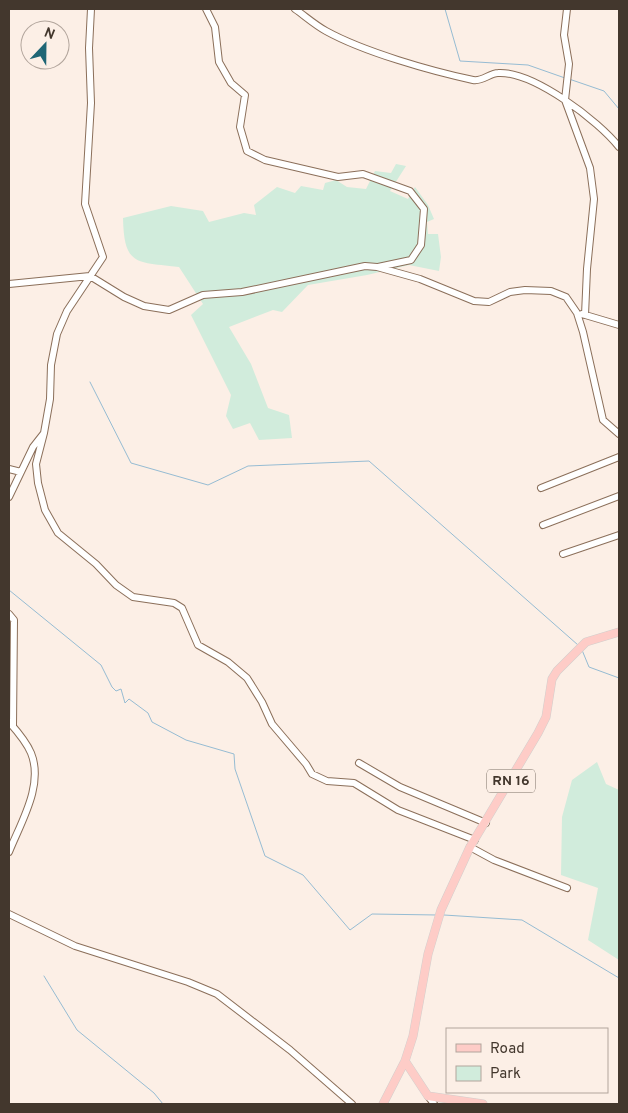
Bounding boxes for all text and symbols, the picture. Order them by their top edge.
north arrow [20,20,70,70]
text: N [41,25,57,44]
road number: RN 16 [487,769,535,792]
legend [446,1028,608,1093]
text: Road [490,1040,525,1059]
text: Park [490,1065,521,1084]

